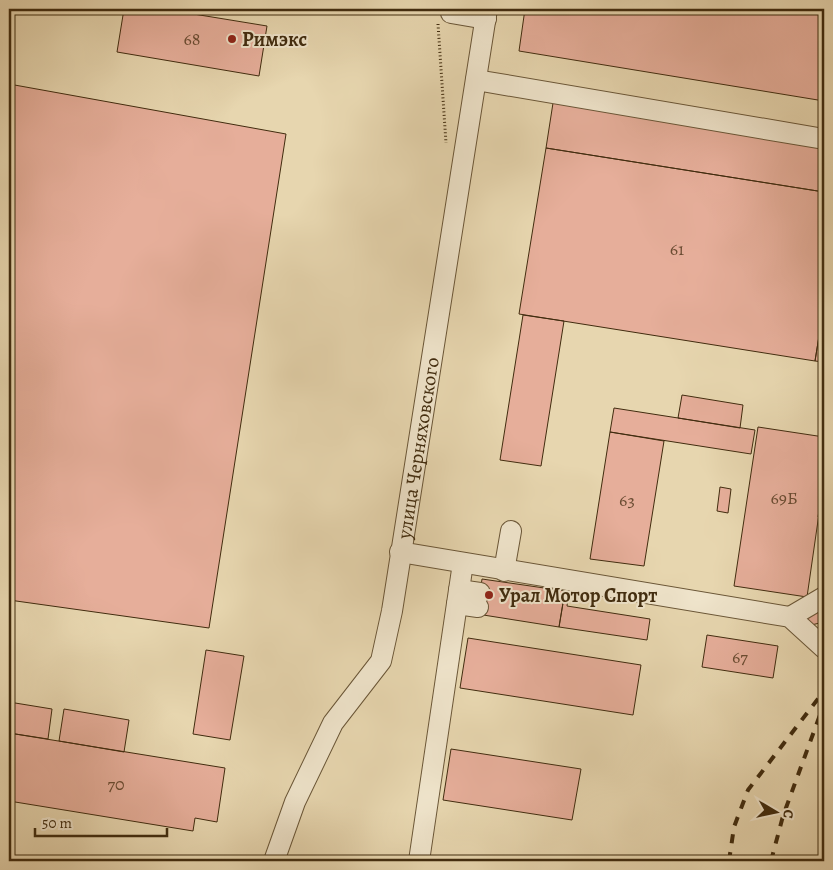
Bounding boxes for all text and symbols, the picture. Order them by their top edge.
place label: Римэкс [242,26,307,53]
house number: 68 [183,27,201,51]
marker: Римэкс [226,33,238,45]
house number: 61 [670,237,684,261]
street label: улица Черняховского [390,355,445,542]
house number: 69Б [770,486,798,510]
house number: 63 [619,488,635,512]
place label: Урал Мотор Спорт [499,582,657,609]
marker: Урал Мотор Спорт [483,589,495,601]
house number: 67 [732,645,748,669]
house number: 70 [107,772,125,796]
north arrow [750,788,800,838]
scale bar [35,805,168,837]
text: С [778,808,798,820]
text: 50 m [42,813,72,833]

